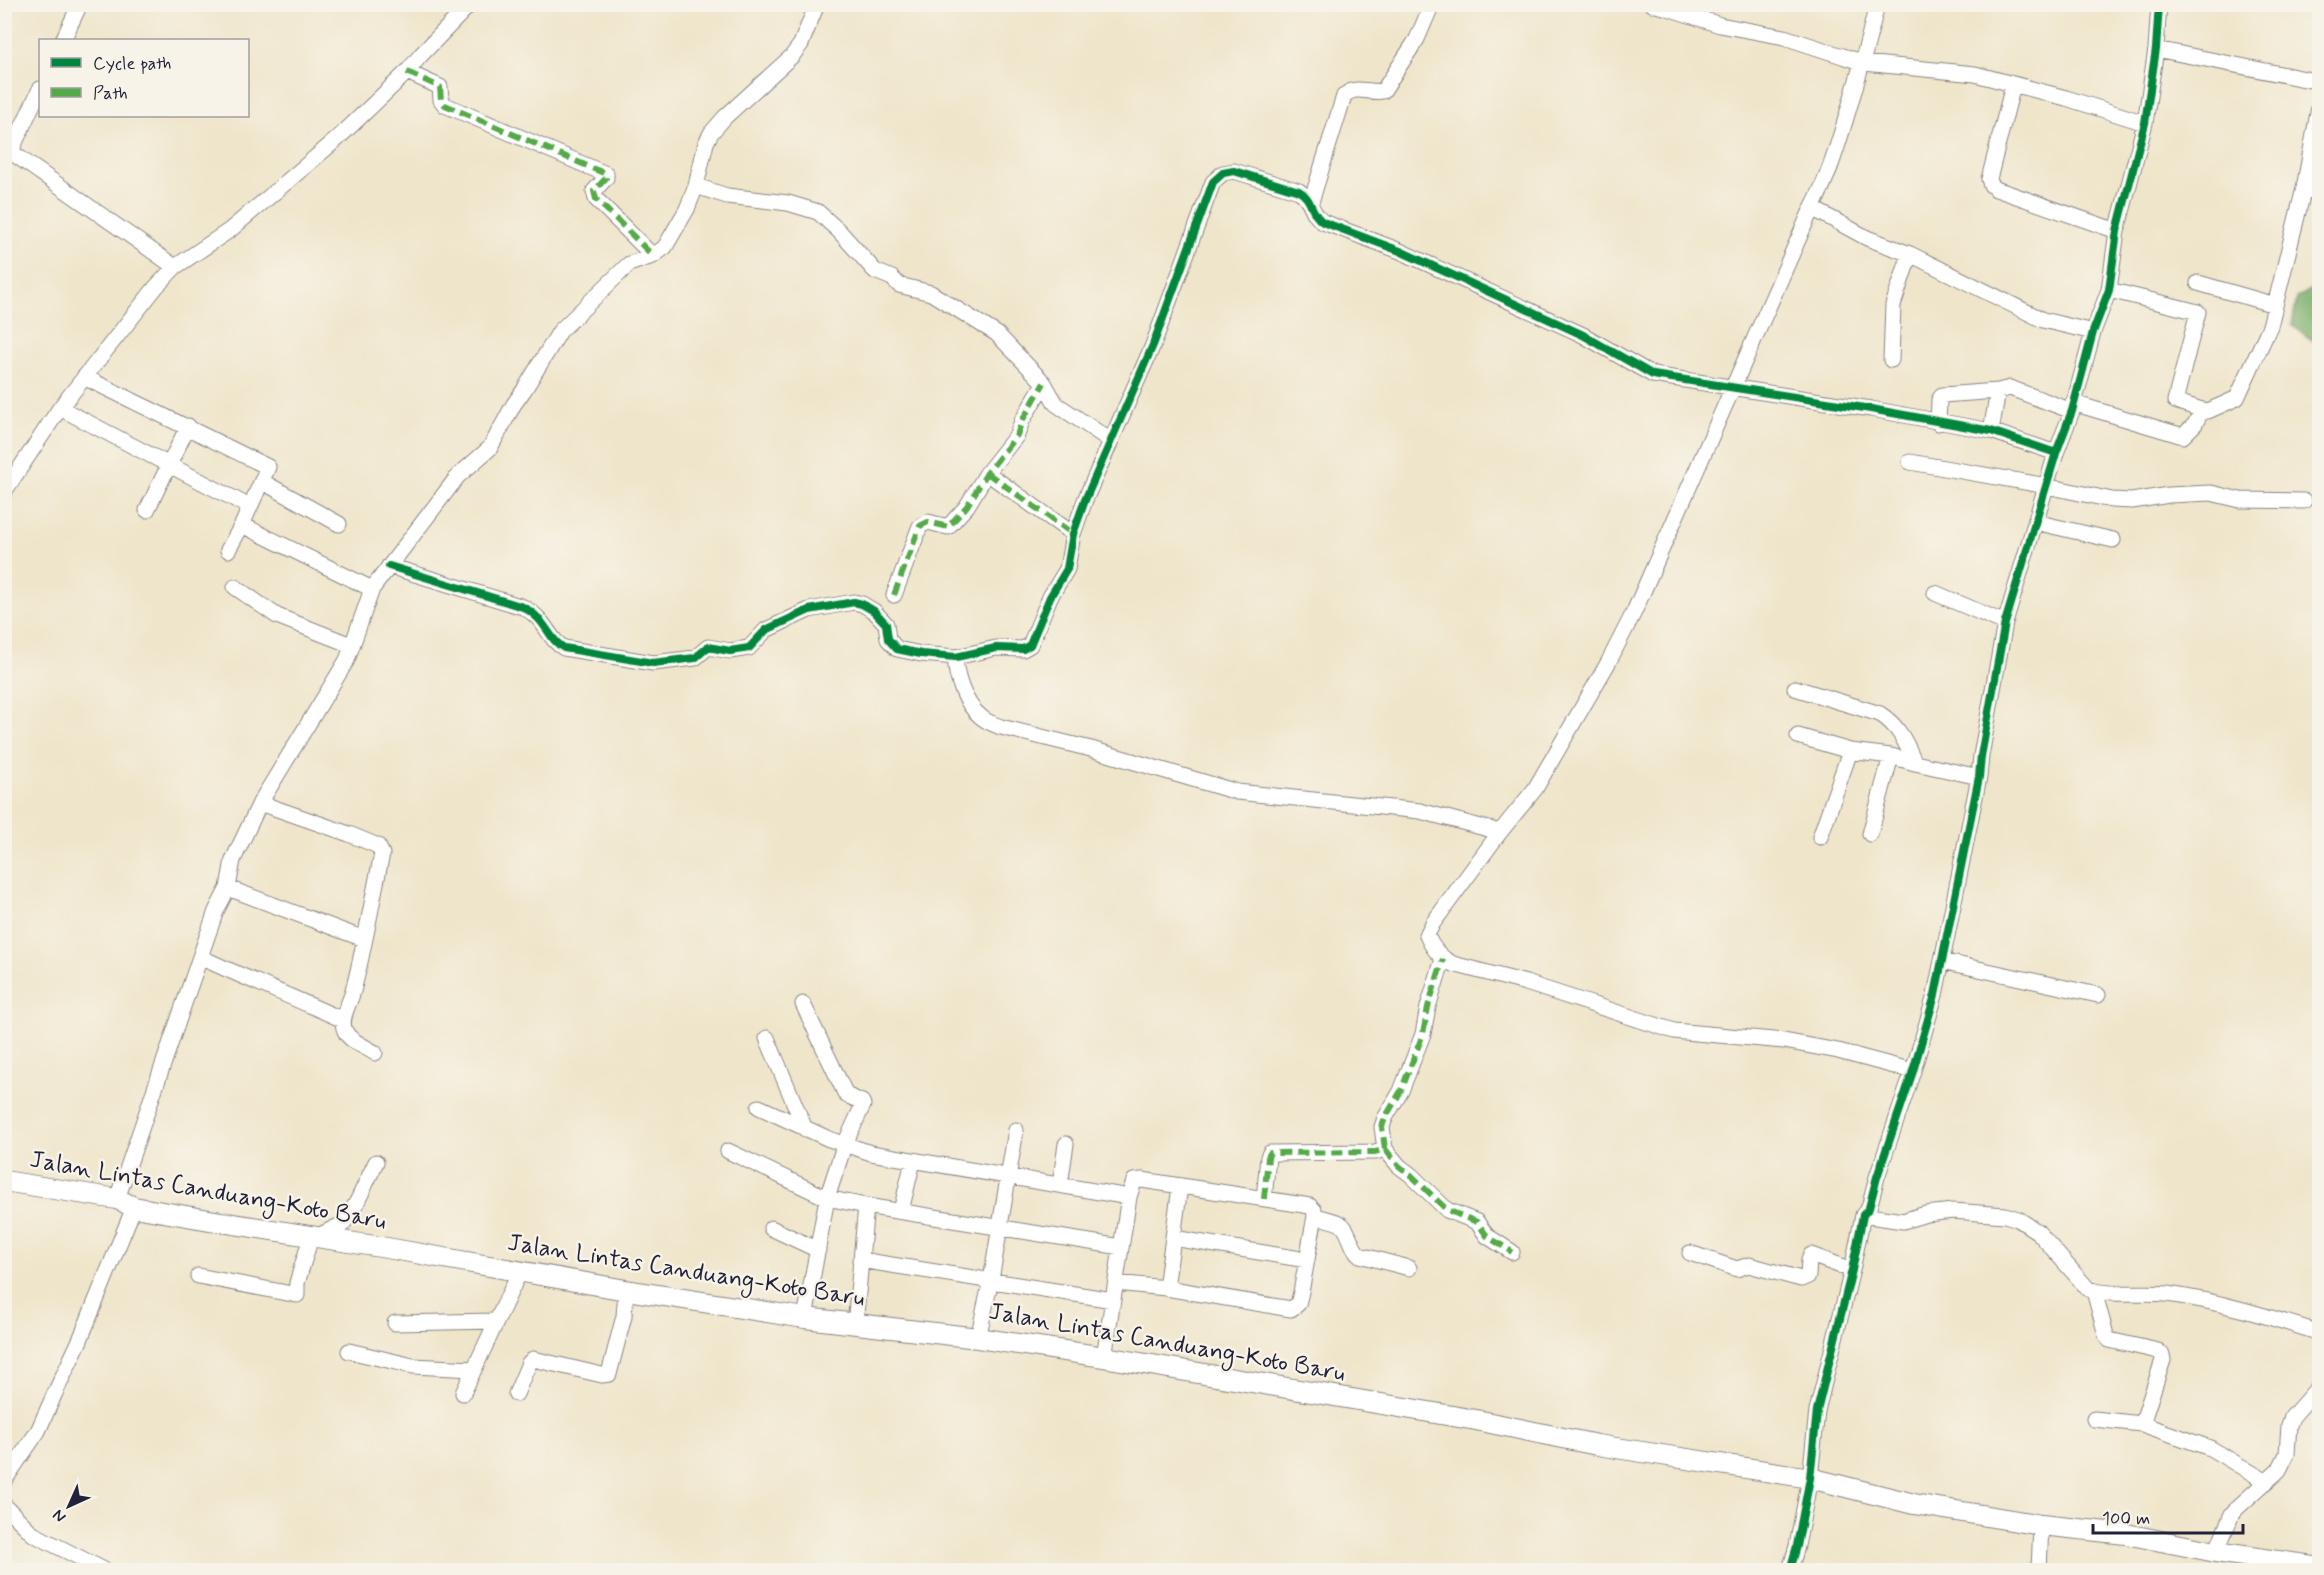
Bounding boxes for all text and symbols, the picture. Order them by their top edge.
legend [39,39,249,117]
text: Cycle path [93,52,171,76]
text: Path [93,82,128,106]
street label: Jalan Lintas Canduang-Koto Baru [27,1144,389,1240]
street label: Jalan Lintas Canduang-Koto Baru [505,1227,867,1317]
street label: Jalan Lintas Canduang-Koto Baru [986,1296,1348,1392]
north arrow [39,1476,99,1536]
scale bar [2093,1497,2243,1535]
text: N [48,1504,71,1527]
text: 100 m [2102,1507,2150,1531]

